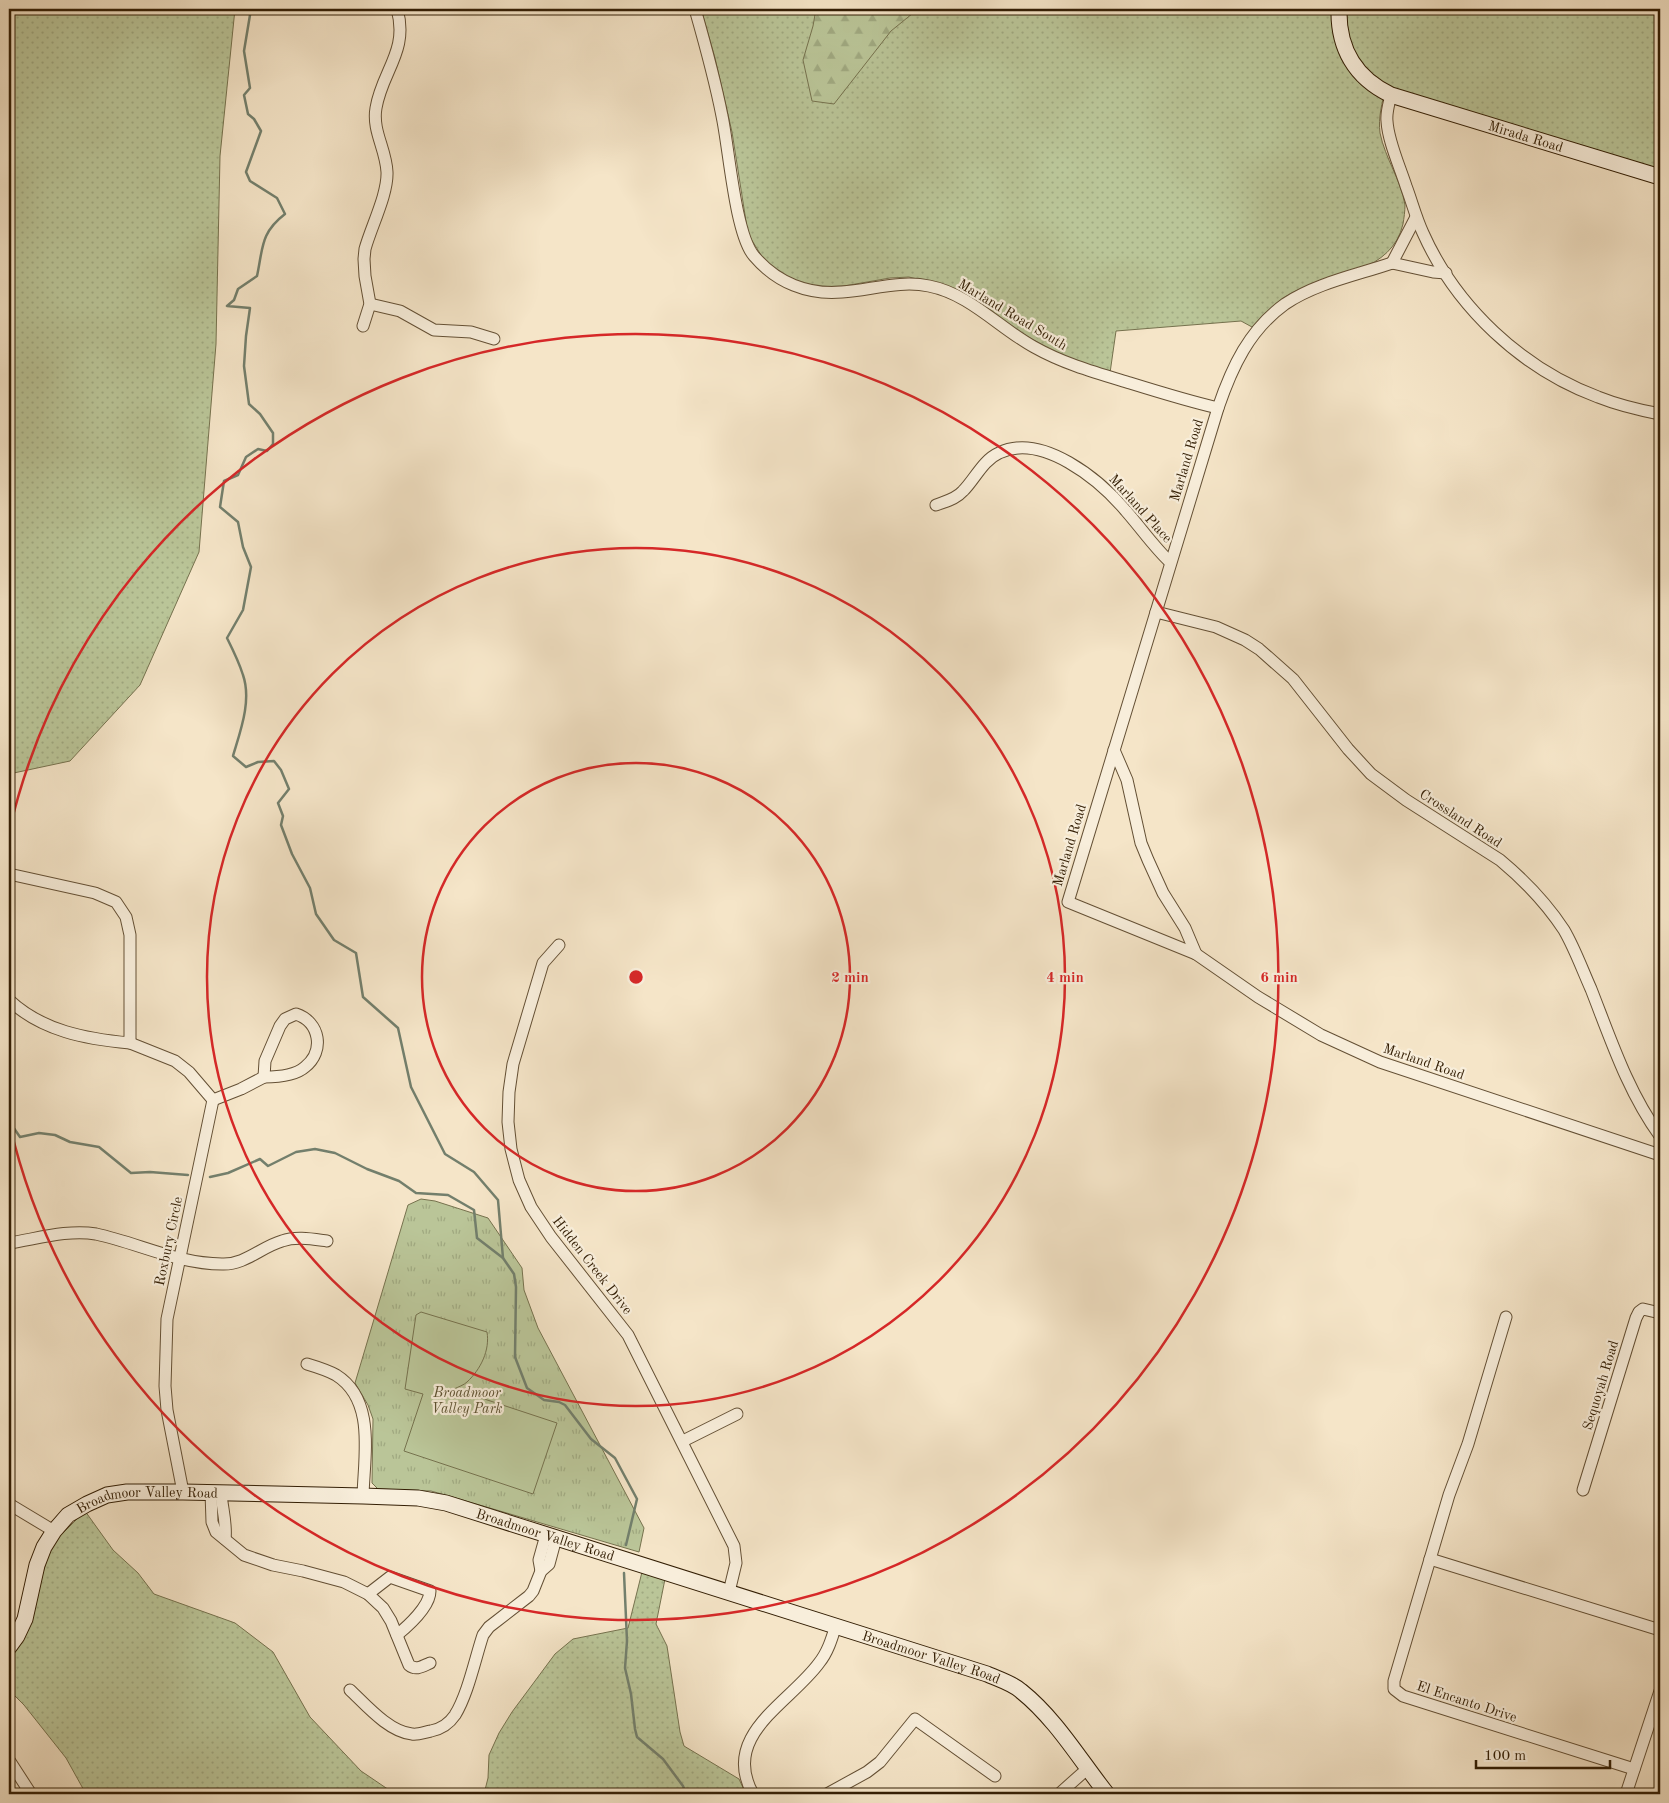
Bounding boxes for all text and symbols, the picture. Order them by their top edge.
street label: Mirada Road [1486,119,1565,155]
street label: Marland Road South [955,277,1070,353]
street label: Marland Road [1168,418,1206,503]
street label: Marland Place [1106,472,1174,546]
street label: Crossland Road [1417,787,1504,851]
street label: Marland Road [1051,803,1089,888]
centre of rings [627,968,645,986]
text: 2 min [831,971,869,986]
text: 4 min [1046,971,1084,986]
text: 6 min [1260,971,1298,986]
street label: Marland Road [1381,1041,1466,1082]
street label: Roxbury Circle [153,1195,185,1287]
street label: Hidden Creek Drive [550,1214,635,1317]
street label: Sequoyah Road [1581,1339,1621,1432]
park label: Broadmoor Valley Park [432,1386,503,1417]
street label: Broadmoor Valley Road [74,1486,218,1517]
street label: Broadmoor Valley Road [474,1507,616,1564]
street label: Broadmoor Valley Road [860,1629,1002,1687]
street label: El Encanto Drive [1415,1679,1519,1725]
scale bar [1476,1738,1610,1770]
text: 100 m [1484,1749,1526,1764]

